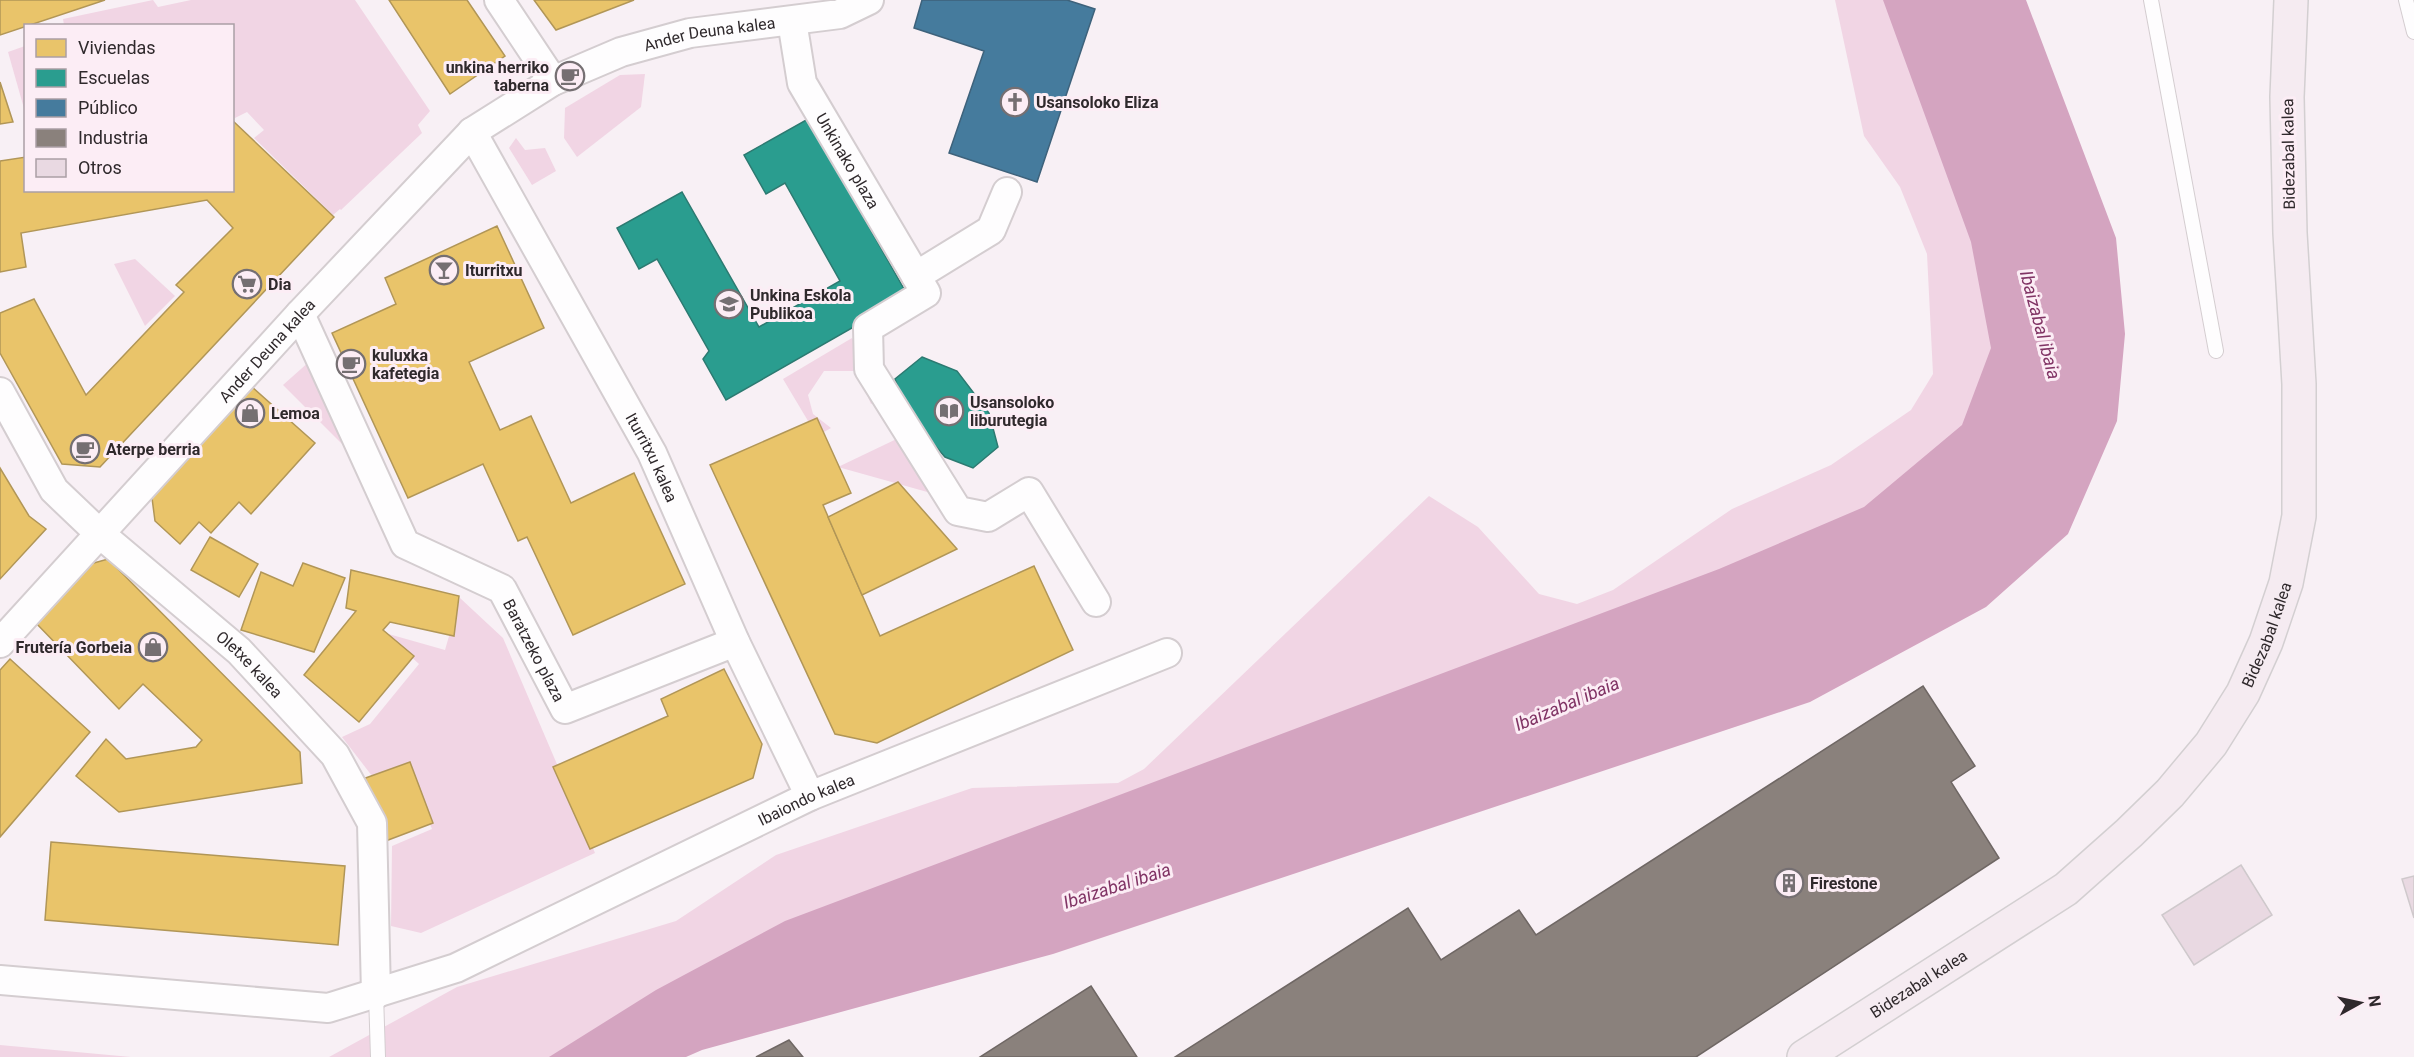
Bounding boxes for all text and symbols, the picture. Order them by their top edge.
street label: Ander Deuna kalea [642,13,776,55]
legend [24,24,234,192]
text: Viviendas [78,37,156,58]
place label: unkina herriko taberna [446,58,549,95]
cafe icon: unkina herriko taberna [554,60,586,92]
text: Escuelas [78,67,150,88]
church icon: Usansoloko Eliza [999,86,1031,118]
place label: Usansoloko Eliza [1036,93,1159,112]
text: Público [78,97,138,118]
street label: Bidezabal kalea [2278,98,2299,210]
street label: Unkinako plaza [812,110,883,212]
text: Industria [78,127,148,148]
text: Otros [78,157,122,178]
bar icon: Iturritxu [428,254,460,286]
place label: Iturritxu [465,261,523,280]
supermarket icon: Dia [231,268,263,300]
water label: Ibaizabal ibaia [2016,268,2065,382]
place label: Dia [268,275,292,294]
place label: Unkina Eskola Publikoa [750,286,852,323]
school or university icon: Unkina Eskola Publikoa [713,288,745,320]
street label: Ander Deuna kalea [215,295,319,406]
place label: kuluxka kafetegia [372,346,440,383]
cafe icon: kuluxka kafetegia [335,348,367,380]
place label: Usansoloko liburutegia [970,393,1054,430]
library icon: Usansoloko liburutegia [933,395,965,427]
shop icon: Lemoa [234,397,266,429]
place label: Lemoa [271,404,320,423]
street label: Iturritxu kalea [621,410,681,505]
cafe icon: Aterpe berria [69,433,101,465]
place label: Aterpe berria [106,440,201,459]
street label: Bidezabal kalea [2238,580,2296,690]
street label: Baratzeko plaza [499,596,569,705]
street label: Oletxe kalea [212,627,286,702]
shop icon: Frutería Gorbeia [137,631,169,663]
place label: Frutería Gorbeia [16,638,132,657]
water label: Ibaizabal ibaia [1511,672,1622,735]
street label: Ibaiondo kalea [755,770,857,830]
water label: Ibaizabal ibaia [1060,858,1173,913]
building icon: Firestone [1773,867,1805,899]
place label: Firestone [1810,874,1878,893]
street label: Bidezabal kalea [1867,946,1971,1022]
north arrow [2330,973,2390,1033]
text: N [2364,994,2385,1008]

